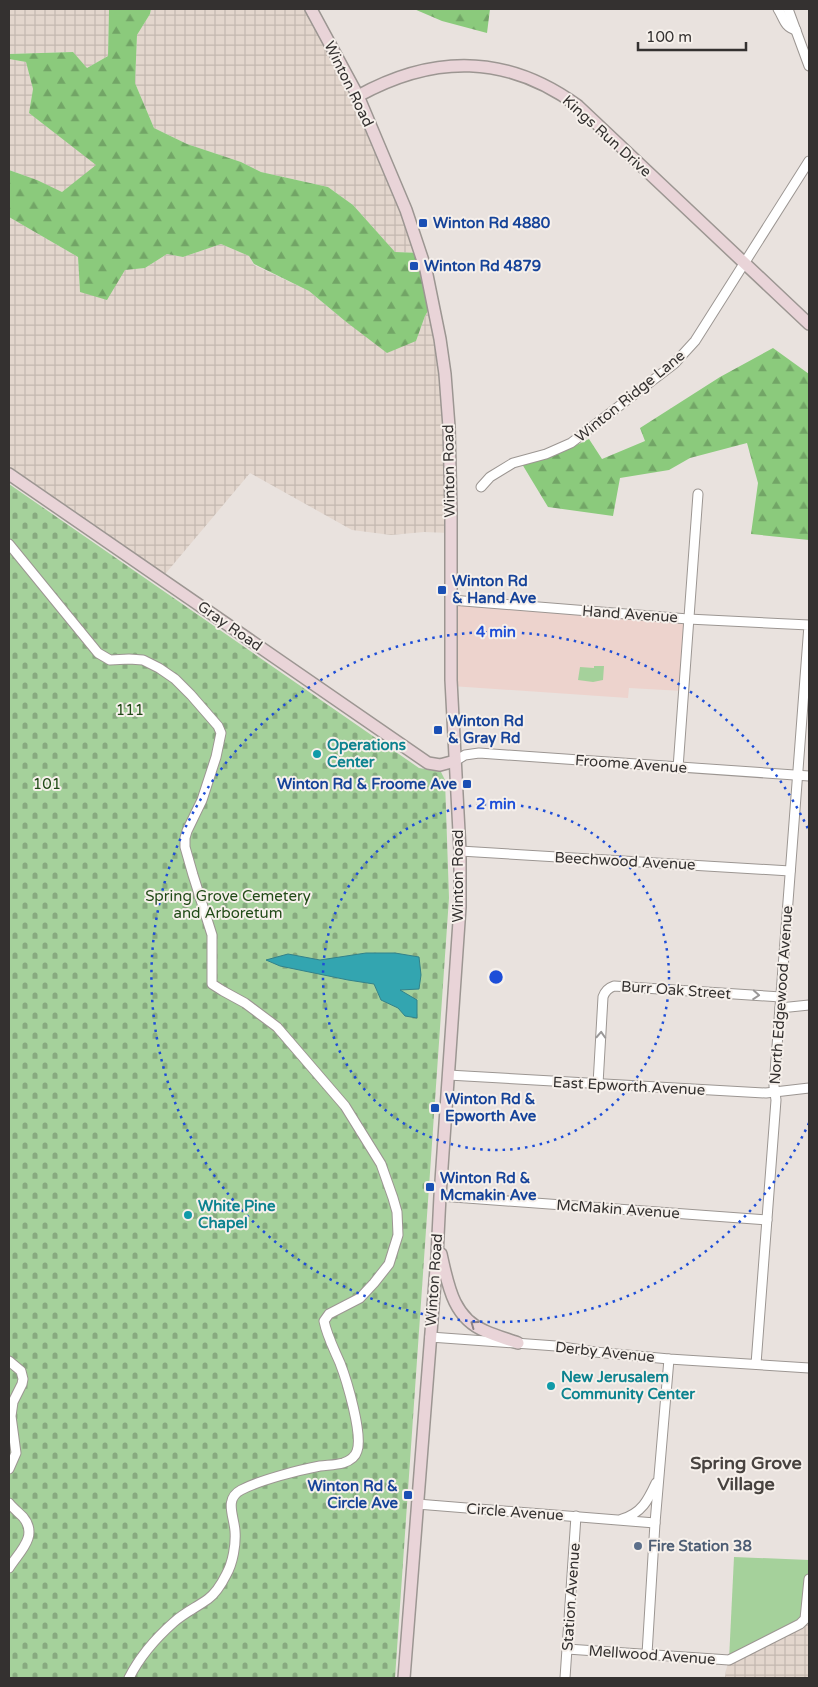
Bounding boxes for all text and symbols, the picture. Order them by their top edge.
scale bar [638,20,746,52]
text: 100 m [646,28,692,46]
street label: Winton Road [320,38,378,130]
street label: Kings Run Drive [559,91,655,181]
place label: Winton Rd 4880 [433,214,551,232]
marker: Winton Rd 4880 [417,217,429,229]
place label: Winton Rd 4879 [424,257,541,275]
marker: Winton Rd 4879 [408,260,420,272]
street label: Winton Ridge Lane [572,346,688,446]
street label: Winton Road [439,424,459,518]
place label: Winton Rd & Hand Ave [452,572,537,607]
marker: Winton Rd & Hand Ave [436,584,448,596]
street label: Gray Road [194,597,266,655]
street label: Hand Avenue [582,602,678,626]
text: 4 min [476,623,516,641]
park label: 111 [116,701,144,719]
place label: Winton Rd & Gray Rd [448,712,524,748]
marker: Winton Rd & Gray Rd [432,724,444,736]
place label: Operations Center [327,736,406,771]
marker: Operations Center [311,748,323,760]
street label: Froome Avenue [574,751,688,777]
park label: 101 [33,775,61,793]
place label: Winton Rd & Froome Ave [277,775,457,793]
marker: Winton Rd & Froome Ave [461,778,473,790]
text: 2 min [476,795,516,813]
street label: Winton Road [449,829,467,923]
street label: Beechwood Avenue [554,848,696,874]
park label: Spring Grove Cemetery and Arboretum [145,887,311,922]
street label: North Edgewood Avenue [766,905,796,1085]
centre of rings [487,968,505,986]
street label: Burr Oak Street [620,977,732,1003]
one-way arrow [753,990,761,1001]
one-way arrow [596,1031,607,1039]
street label: East Epworth Avenue [552,1073,706,1099]
place label: Winton Rd & Epworth Ave [445,1090,537,1126]
marker: Winton Rd & Epworth Ave [429,1102,441,1114]
place label: Winton Rd & Mcmakin Ave [440,1169,537,1204]
marker: Winton Rd & Mcmakin Ave [424,1181,436,1193]
street label: McMakin Avenue [556,1196,680,1222]
place label: White Pine Chapel [198,1197,276,1233]
marker: White Pine Chapel [182,1209,194,1221]
street label: Winton Road [422,1233,446,1327]
one-way arrow [470,1321,480,1330]
street label: Derby Avenue [554,1338,656,1366]
place label: New Jerusalem Community Center [561,1368,695,1404]
marker: New Jerusalem Community Center [545,1380,557,1392]
district label: Spring Grove Village [690,1452,802,1495]
place label: Winton Rd & Circle Ave [307,1477,398,1512]
marker: Winton Rd & Circle Ave [402,1489,414,1501]
street label: Circle Avenue [466,1500,564,1524]
place label: Fire Station 38 [648,1537,753,1555]
marker: Fire Station 38 [632,1540,644,1552]
street label: Station Avenue [558,1542,584,1652]
street label: Mellwood Avenue [588,1642,716,1668]

